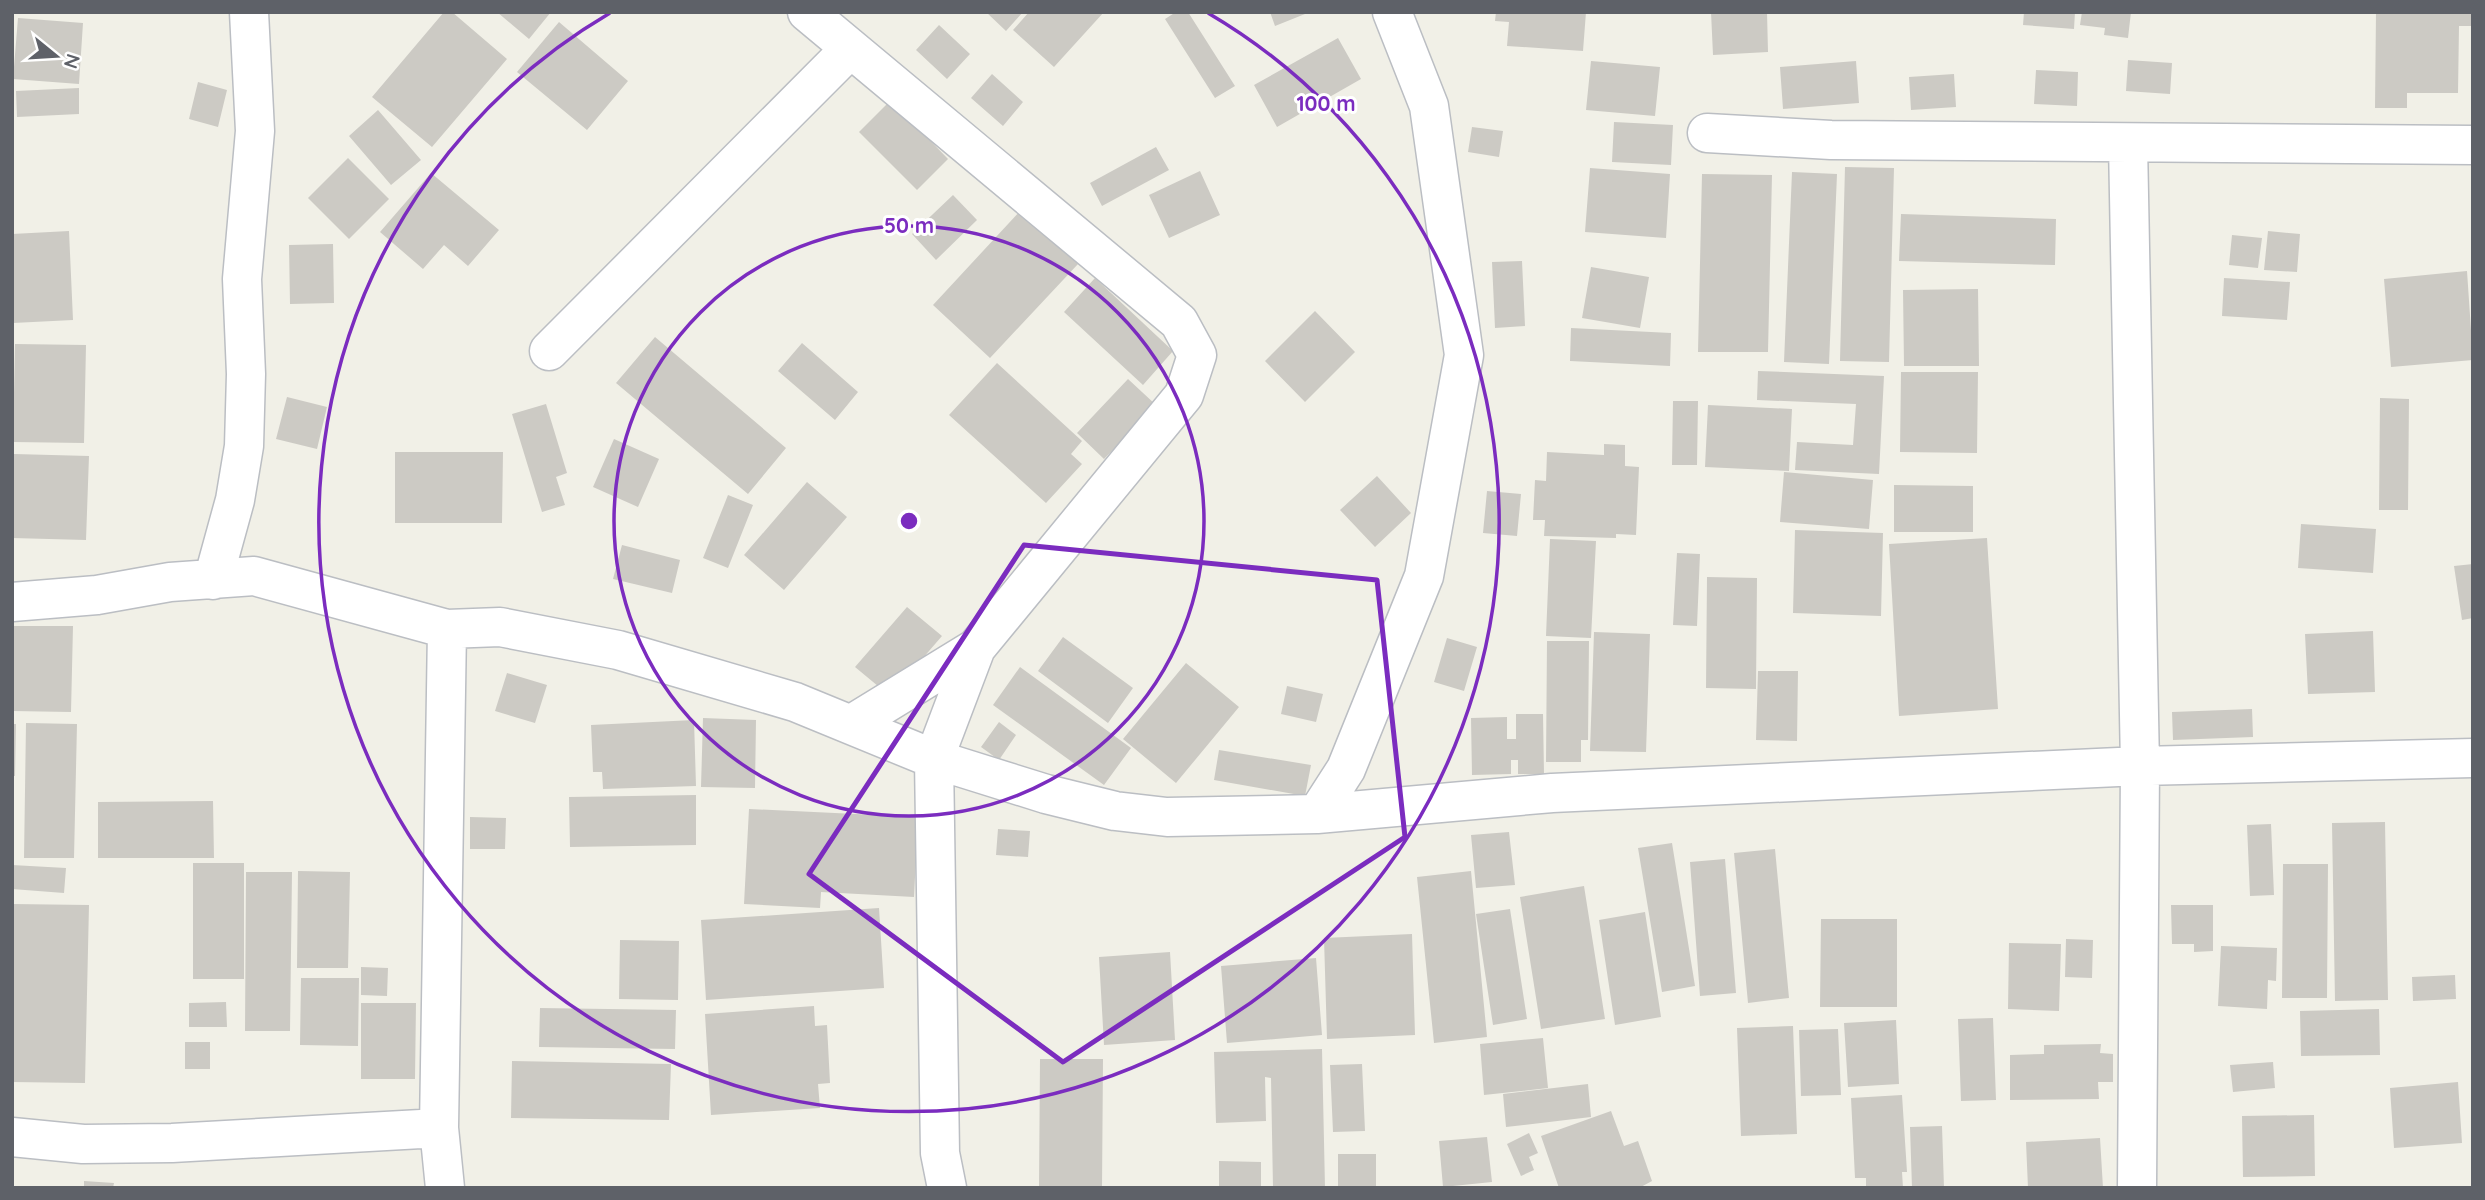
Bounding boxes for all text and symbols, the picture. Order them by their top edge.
north arrow [21,21,91,91]
text: N [59,51,86,72]
text: 100 m [1296,90,1356,116]
text: 50 m [884,212,934,238]
centre of rings [897,509,921,533]

